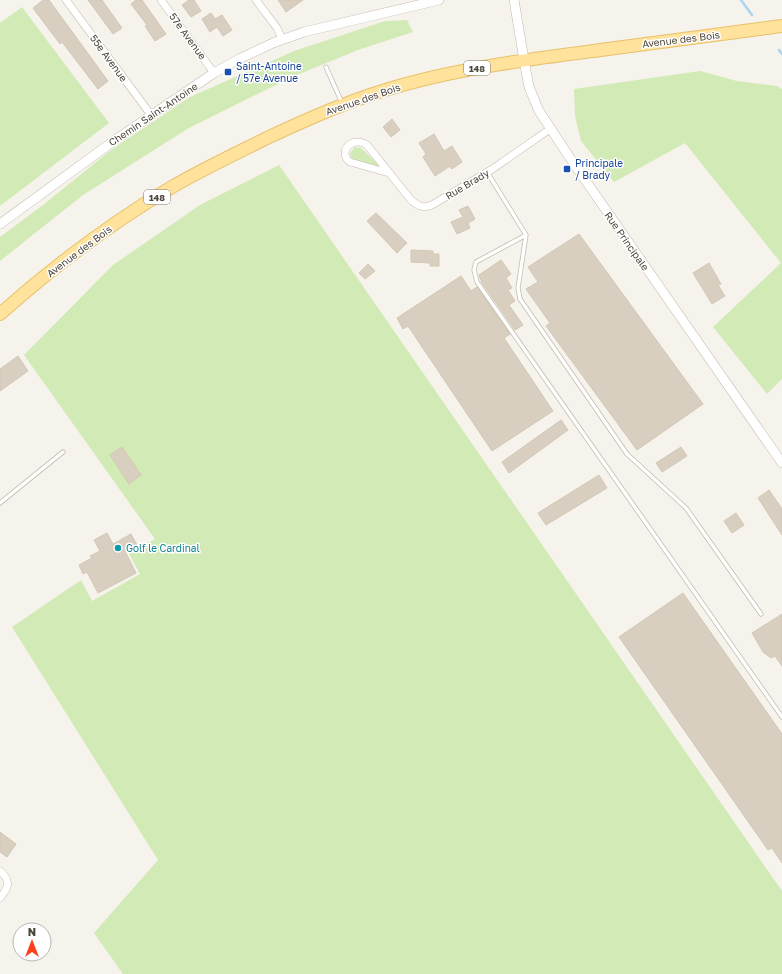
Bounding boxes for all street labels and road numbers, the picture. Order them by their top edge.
street label: 57e Avenue [167,10,209,62]
street label: Avenue des Bois [641,28,721,50]
street label: 55e Avenue [88,32,130,84]
road number: 148 [464,61,490,75]
street label: Chemin Saint-Antoine [106,80,200,148]
street label: Avenue des Bois [324,81,402,117]
street label: Rue Brady [443,166,491,202]
road number: 148 [144,190,170,204]
street label: Rue Principale [602,209,652,273]
street label: Avenue des Bois [44,223,114,279]

